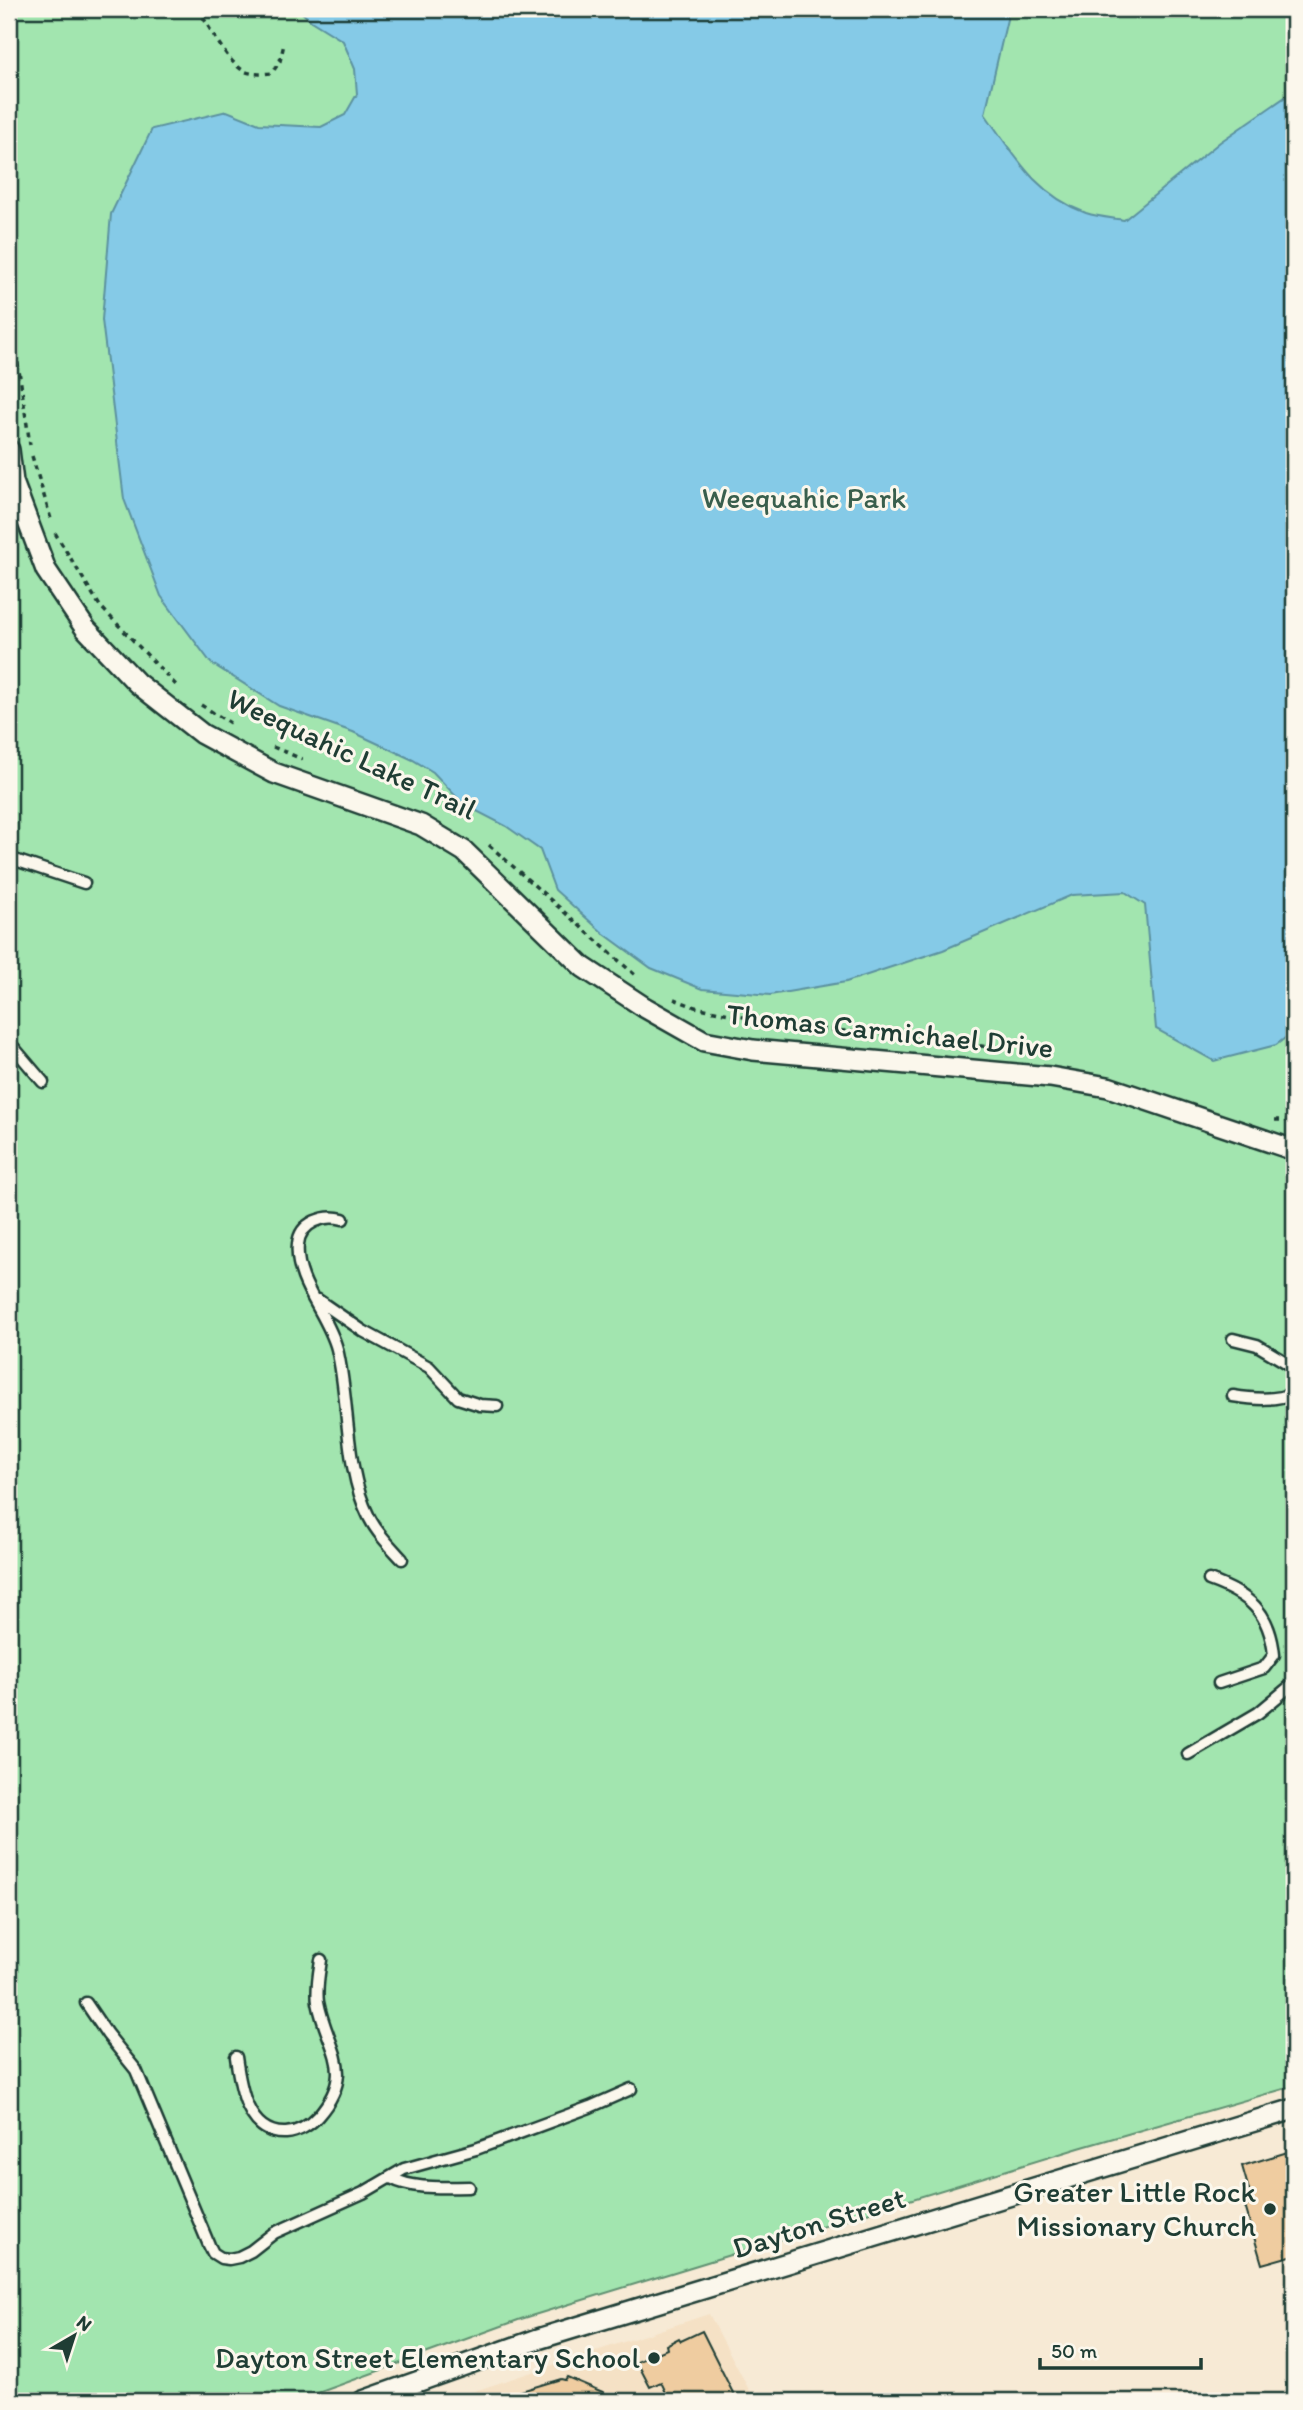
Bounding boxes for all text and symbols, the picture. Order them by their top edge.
park label: Weequahic Park [702,479,906,516]
street label: Weequahic Lake Trail [222,680,483,828]
street label: Thomas Carmichael Drive [725,995,1055,1066]
place label: Greater Little Rock Missionary Church [1013,2173,1256,2244]
street label: Dayton Street [728,2179,910,2266]
marker: Greater Little Rock Missionary Church [1262,2201,1278,2217]
north arrow [38,2302,108,2372]
text: N [72,2310,97,2336]
scale bar [1040,2326,1202,2370]
text: 50 m [1051,2338,1098,2363]
place label: Dayton Street Elementary School [215,2339,640,2376]
marker: Dayton Street Elementary School [646,2350,662,2366]

